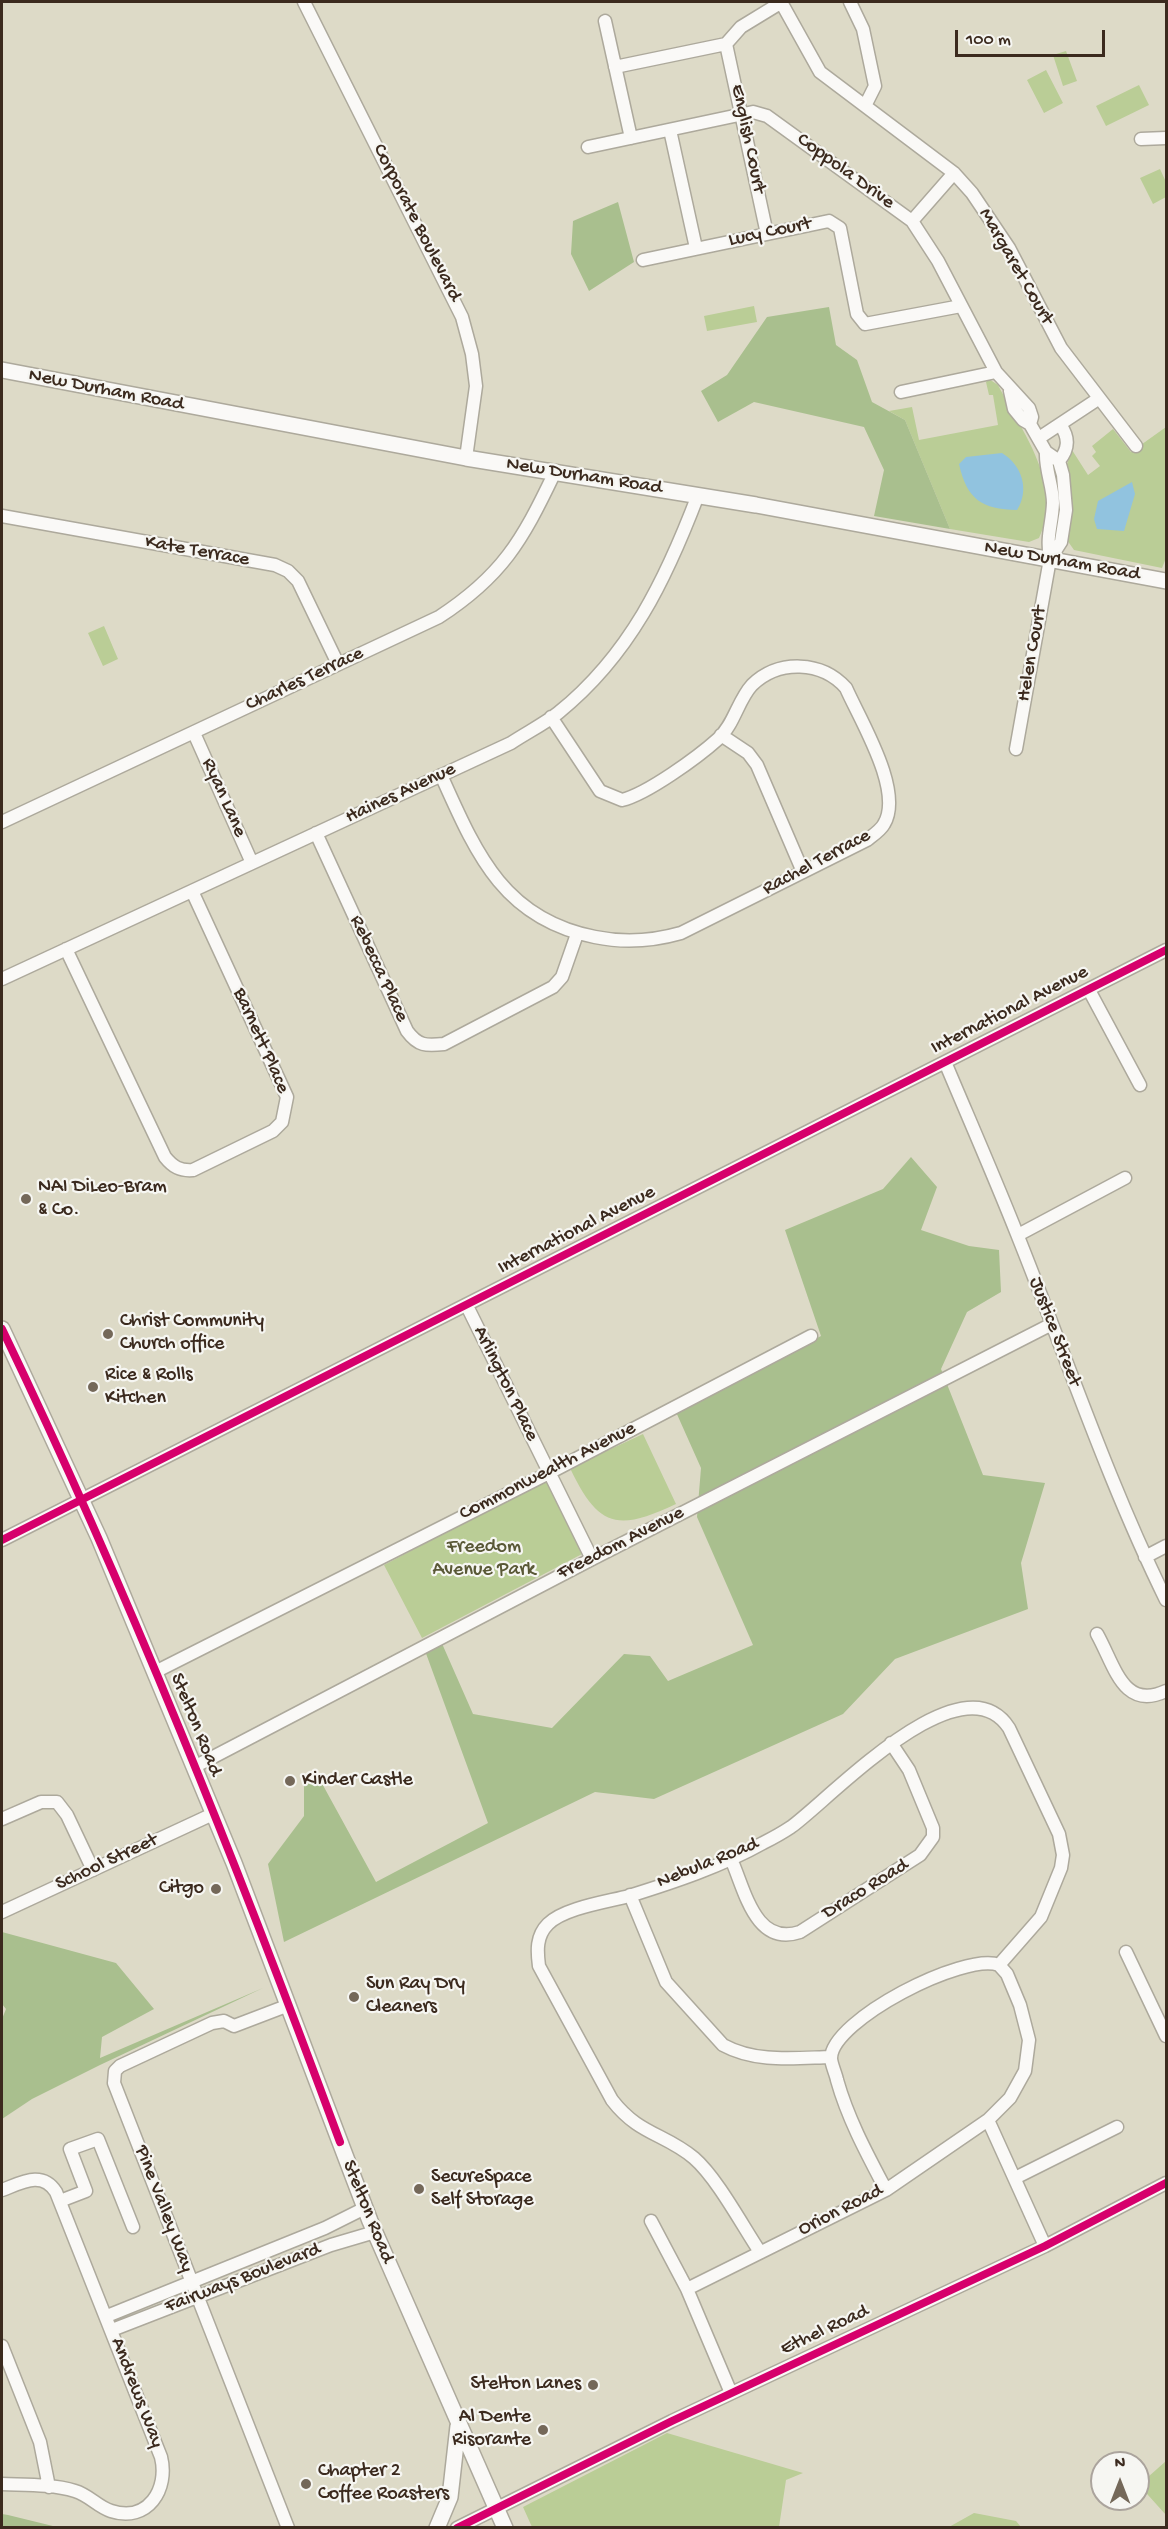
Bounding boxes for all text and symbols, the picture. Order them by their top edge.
scale bar [958,18,1108,56]
text: 100 m [966,30,1011,51]
street label: English Court [724,82,770,196]
street label: Coppola Drive [791,128,899,216]
street label: Corporate Boulevard [366,140,466,306]
street label: Margaret Court [972,204,1058,330]
street label: Lucy Court [726,213,814,253]
street label: New Durham Road [26,364,186,418]
street label: New Durham Road [504,453,664,501]
street label: Kate Terrace [143,531,251,573]
street label: New Durham Road [982,537,1142,587]
street label: Helen Court [1013,604,1053,704]
street label: Charles Terrace [242,642,368,718]
street label: Ryan Lane [195,755,251,841]
street label: Haines Avenue [342,758,460,830]
street label: Rachel Terrace [759,824,875,902]
street label: Rebecca Place [343,912,413,1026]
street label: International Avenue [927,961,1093,1061]
street label: Barnett Place [226,985,294,1097]
place label: NAI DiLeo-Bram & Co. [38,1176,167,1223]
street label: International Avenue [494,1181,660,1281]
marker: NAI DiLeo-Bram & Co. [19,1192,33,1206]
street label: Justice Street [1022,1274,1086,1390]
place label: Christ Community Church office [120,1310,264,1357]
street label: Arlington Place [467,1323,543,1445]
marker: Christ Community Church office [101,1327,115,1341]
place label: Rice & Rolls Kitchen [105,1364,193,1411]
marker: Rice & Rolls Kitchen [86,1380,100,1394]
street label: Commonwealth Avenue [456,1417,640,1527]
street label: Freedom Avenue [554,1502,688,1586]
park label: Freedom Avenue Park [432,1536,536,1583]
street label: Stelton Road [164,1670,226,1780]
place label: Kinder Castle [302,1769,413,1793]
marker: Kinder Castle [283,1774,297,1788]
street label: School Street [52,1829,162,1897]
street label: Nebula Road [654,1833,762,1895]
street label: Draco Road [819,1854,913,1926]
place label: Citgo [159,1877,204,1901]
marker: Citgo [209,1882,223,1896]
place label: Sun Ray Dry Cleaners [366,1973,465,2020]
marker: Sun Ray Dry Cleaners [347,1990,361,2004]
street label: Pine Valley Way [128,2142,198,2276]
street label: Stelton Road [336,2157,398,2267]
place label: SecureSpace Self Storage [431,2166,534,2213]
street label: Orion Road [795,2179,887,2243]
marker: SecureSpace Self Storage [412,2182,426,2196]
street label: Fairways Boulevard [162,2238,324,2320]
street label: Ethel Road [777,2300,873,2362]
street label: Andrews Way [104,2335,168,2451]
place label: Stelton Lanes [470,2373,581,2397]
marker: Stelton Lanes [586,2378,600,2392]
place label: Al Dente Risorante [452,2406,531,2453]
marker: Al Dente Risorante [536,2423,550,2437]
north arrow [1090,2451,1150,2511]
text: N [1115,2455,1125,2474]
place label: Chapter 2 Coffee Roasters [318,2460,449,2507]
marker: Chapter 2 Coffee Roasters [299,2477,313,2491]

